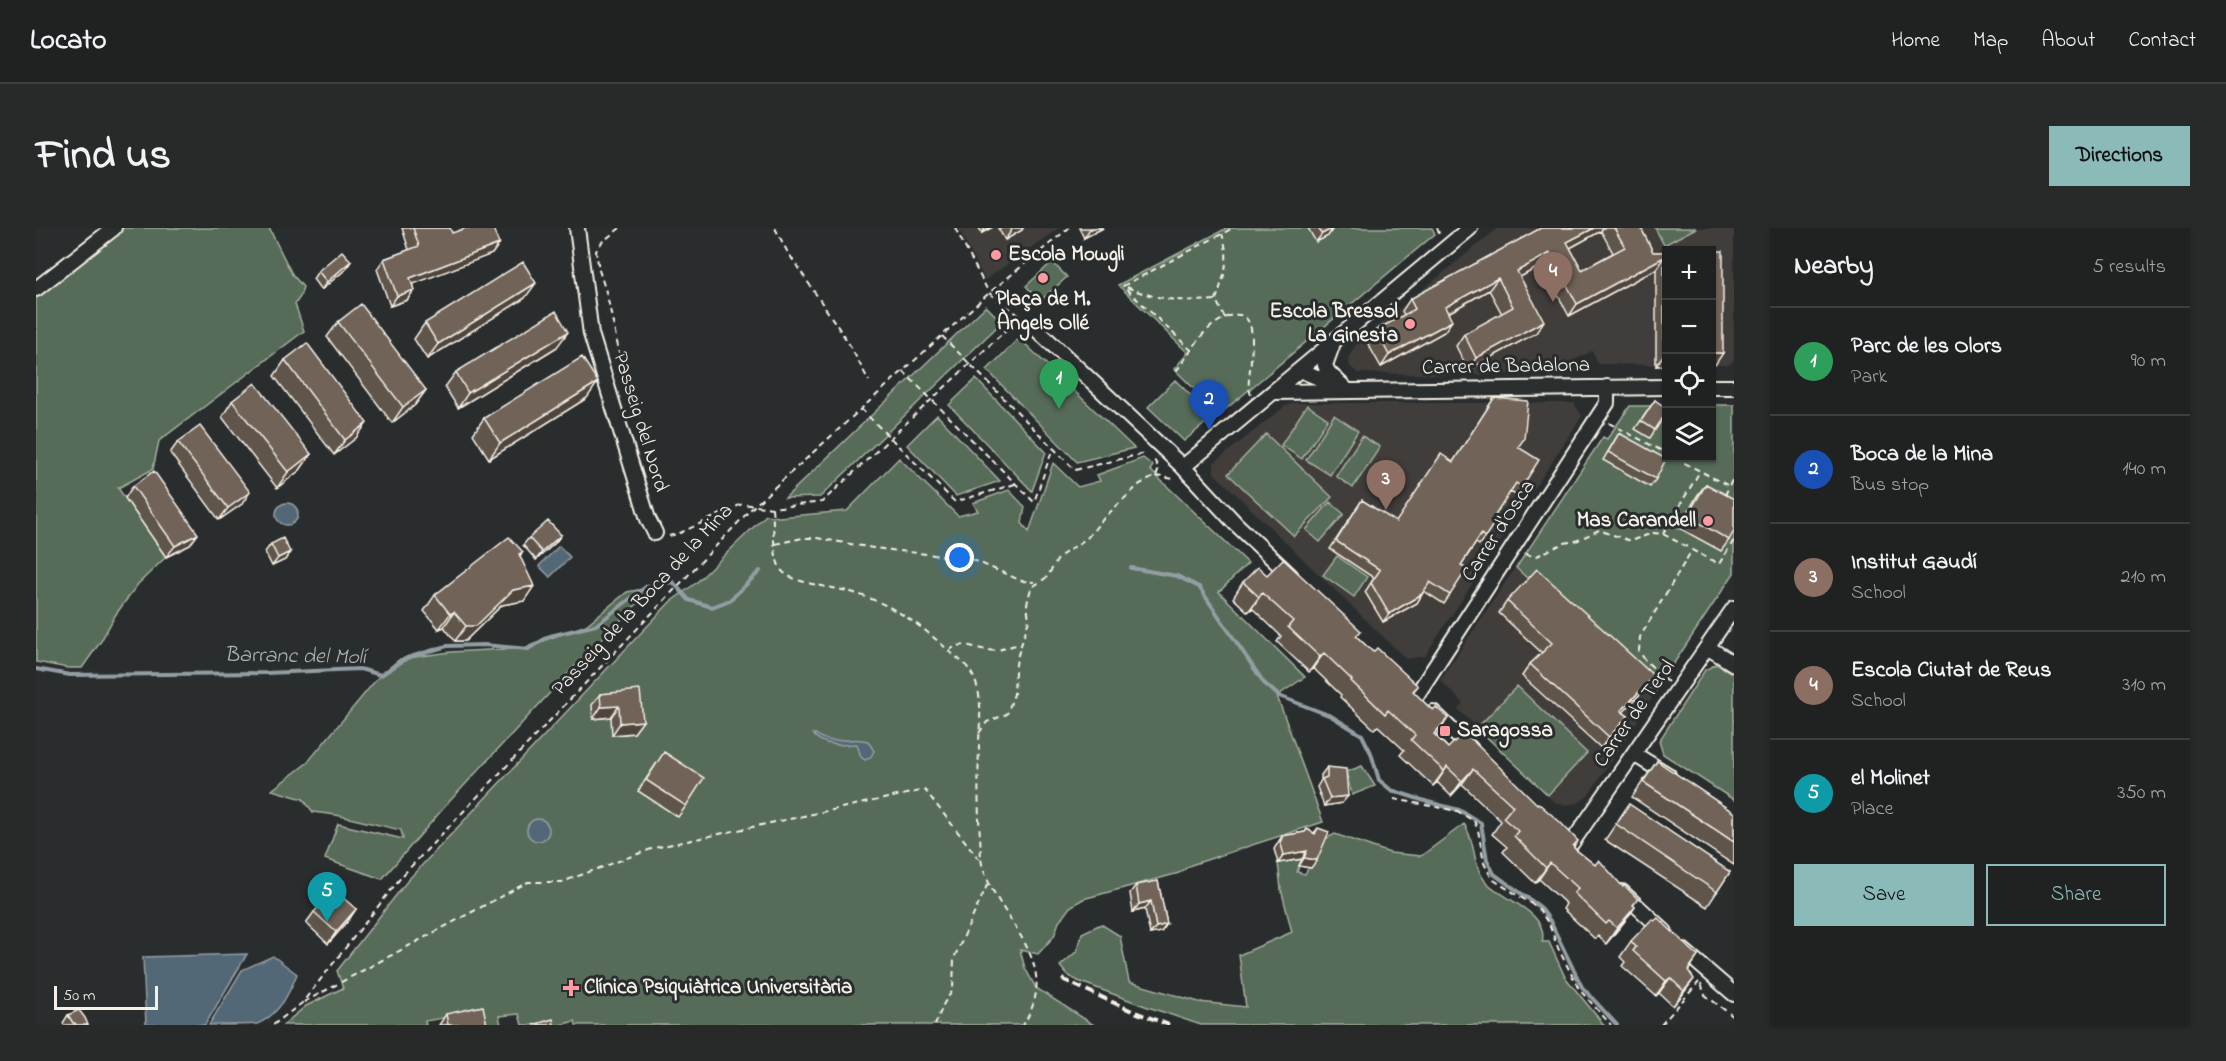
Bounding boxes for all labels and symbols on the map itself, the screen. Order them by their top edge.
place label: Escola Mowgli [1008,240,1125,272]
marker: Escola Mowgli [989,248,1003,262]
pin: 4 [1534,253,1573,302]
marker: Plaça de M. Àngels Ollé [1036,271,1050,285]
place label: Plaça de M. Àngels Ollé [995,285,1091,341]
place label: Escola Bressol La Ginesta [1270,297,1398,351]
marker: Escola Bressol La Ginesta [1403,317,1417,331]
street label: Passeig del Nord [603,348,676,496]
street label: Carrer de Badalona [1422,351,1590,383]
pin: 1 [1040,360,1078,409]
pin: 2 [1190,380,1228,430]
pin: 3 [1366,460,1406,510]
street label: Carrer d'Osca [1455,474,1543,588]
street label: Passeig de la Boca de la Mina [545,497,742,704]
place label: Mas Carandell [1577,506,1696,536]
marker: Mas Carandell [1701,514,1715,528]
your location [945,543,974,572]
water label: Barranc del Molí [224,640,369,674]
street label: Carrer de Terol [1587,654,1683,774]
place label: Saragossa [1457,716,1553,748]
marker: Saragossa [1438,724,1452,738]
pin: 5 [308,872,346,922]
place label: Clínica Psiquiàtrica Universitària [584,973,852,1003]
marker: Clínica Psiquiàtrica Universitària [562,979,580,997]
scale bar [54,983,158,1010]

